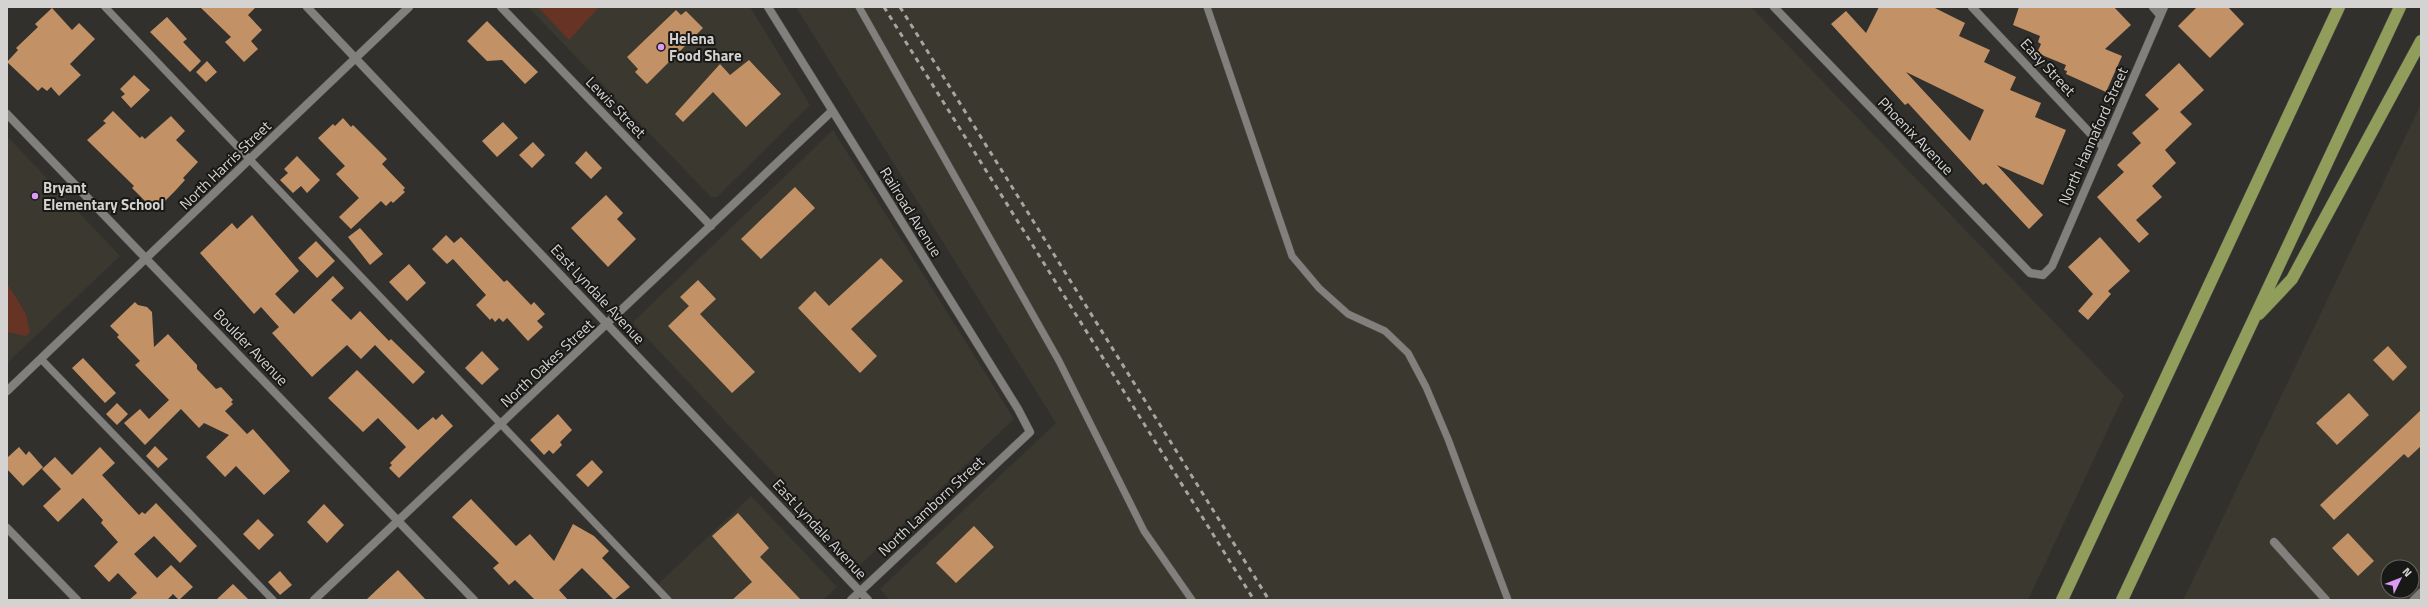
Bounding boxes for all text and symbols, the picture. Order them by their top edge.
place label: Helena Food Share [669,27,742,67]
street label: Easy Street [2015,33,2081,102]
marker: Helena Food Share [656,42,666,52]
street label: North Hannaford Street [2052,63,2134,209]
street label: Lewis Street [581,71,652,144]
street label: Phoenix Avenue [1873,92,1959,180]
street label: North Harris Street [174,115,277,215]
street label: Railroad Avenue [874,163,948,261]
place label: Bryant Elementary School [43,176,164,216]
marker: Bryant Elementary School [30,191,40,201]
street label: East Lyndale Avenue [545,239,651,349]
street label: Boulder Avenue [208,303,294,391]
street label: North Oakes Street [495,313,600,413]
street label: North Lamborn Street [873,450,990,561]
street label: East Lyndale Avenue [767,474,873,584]
north arrow [2380,559,2420,599]
text: N [2399,564,2416,580]

